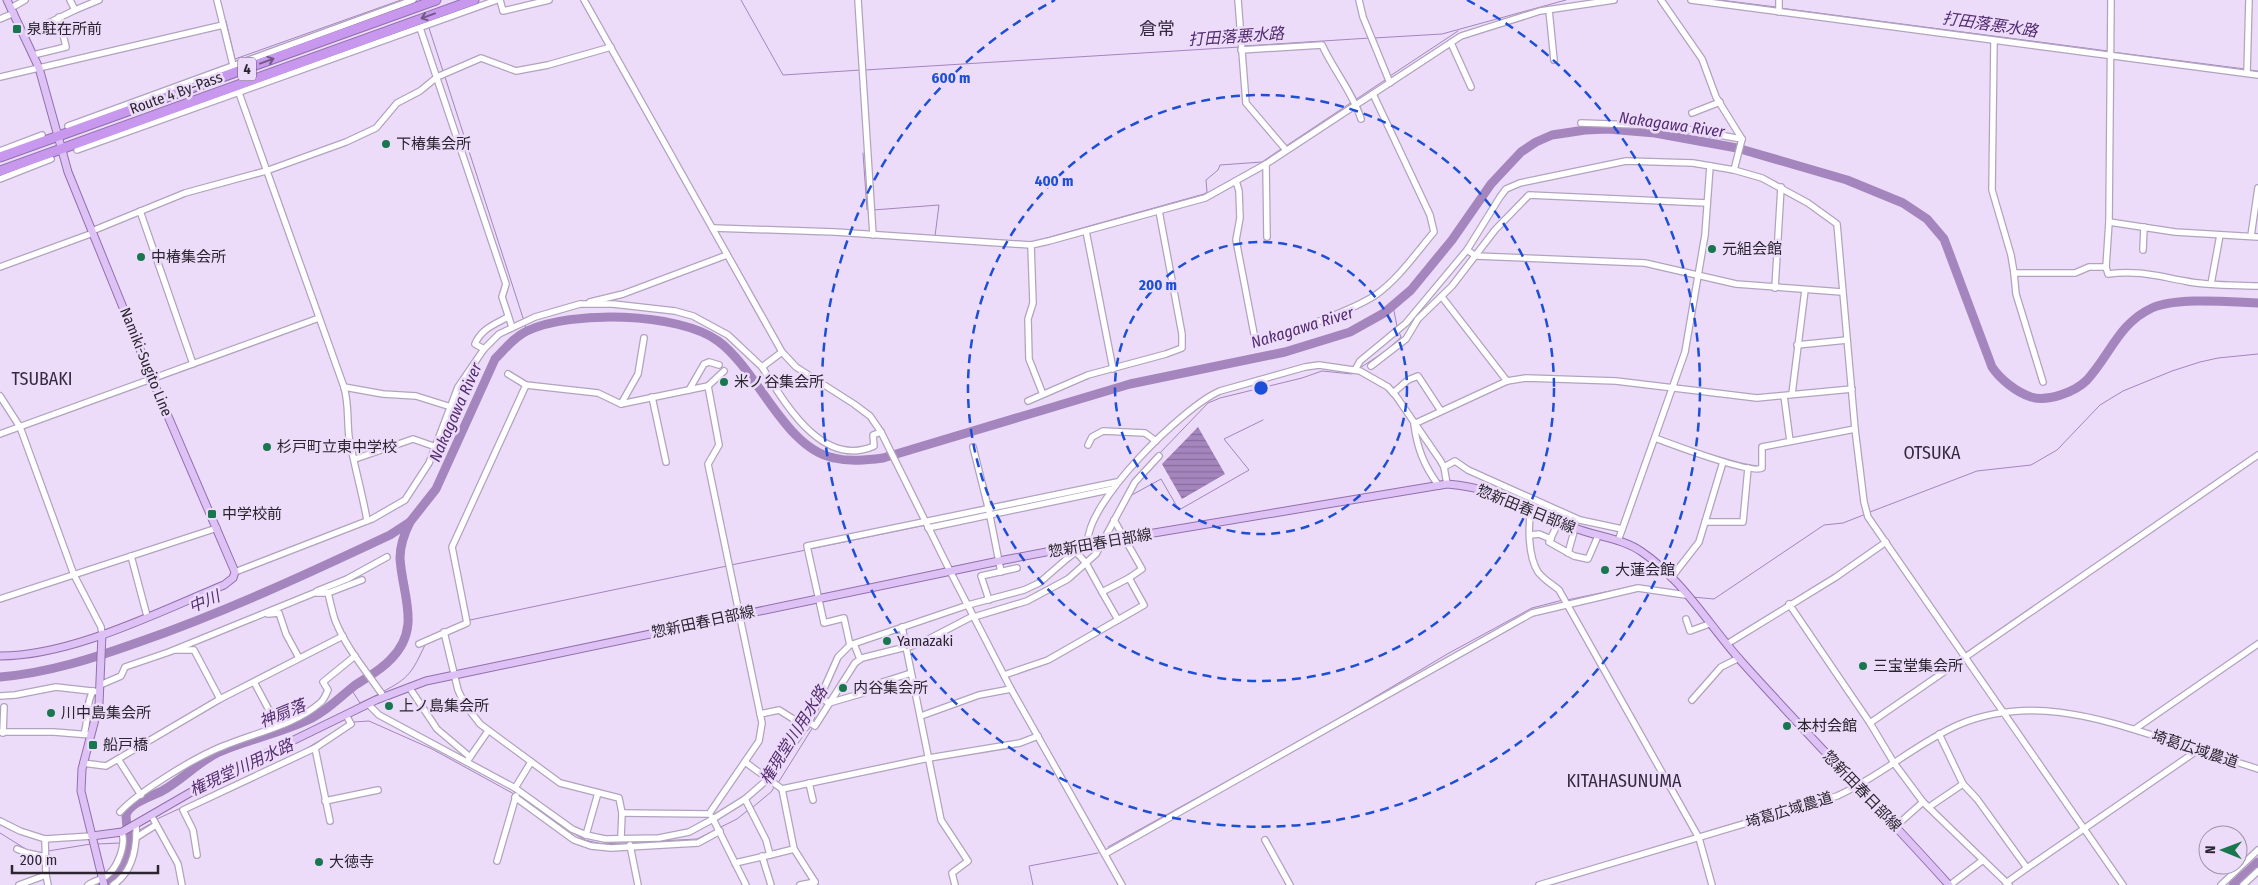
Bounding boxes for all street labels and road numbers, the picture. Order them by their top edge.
road number: 4 [238,58,256,80]
street label: Route 4 By-Pass [127,68,225,118]
street label: Namiki-Sugito Line [116,305,176,419]
street label: 惣新田春日部線 [1474,481,1578,537]
street label: 惣新田春日部線 [1047,525,1153,561]
street label: 惣新田春日部線 [650,602,756,642]
street label: 埼葛広域農道 [2149,727,2241,771]
street label: 惣新田春日部線 [1819,747,1905,835]
street label: 埼葛広域農道 [1743,788,1835,832]

